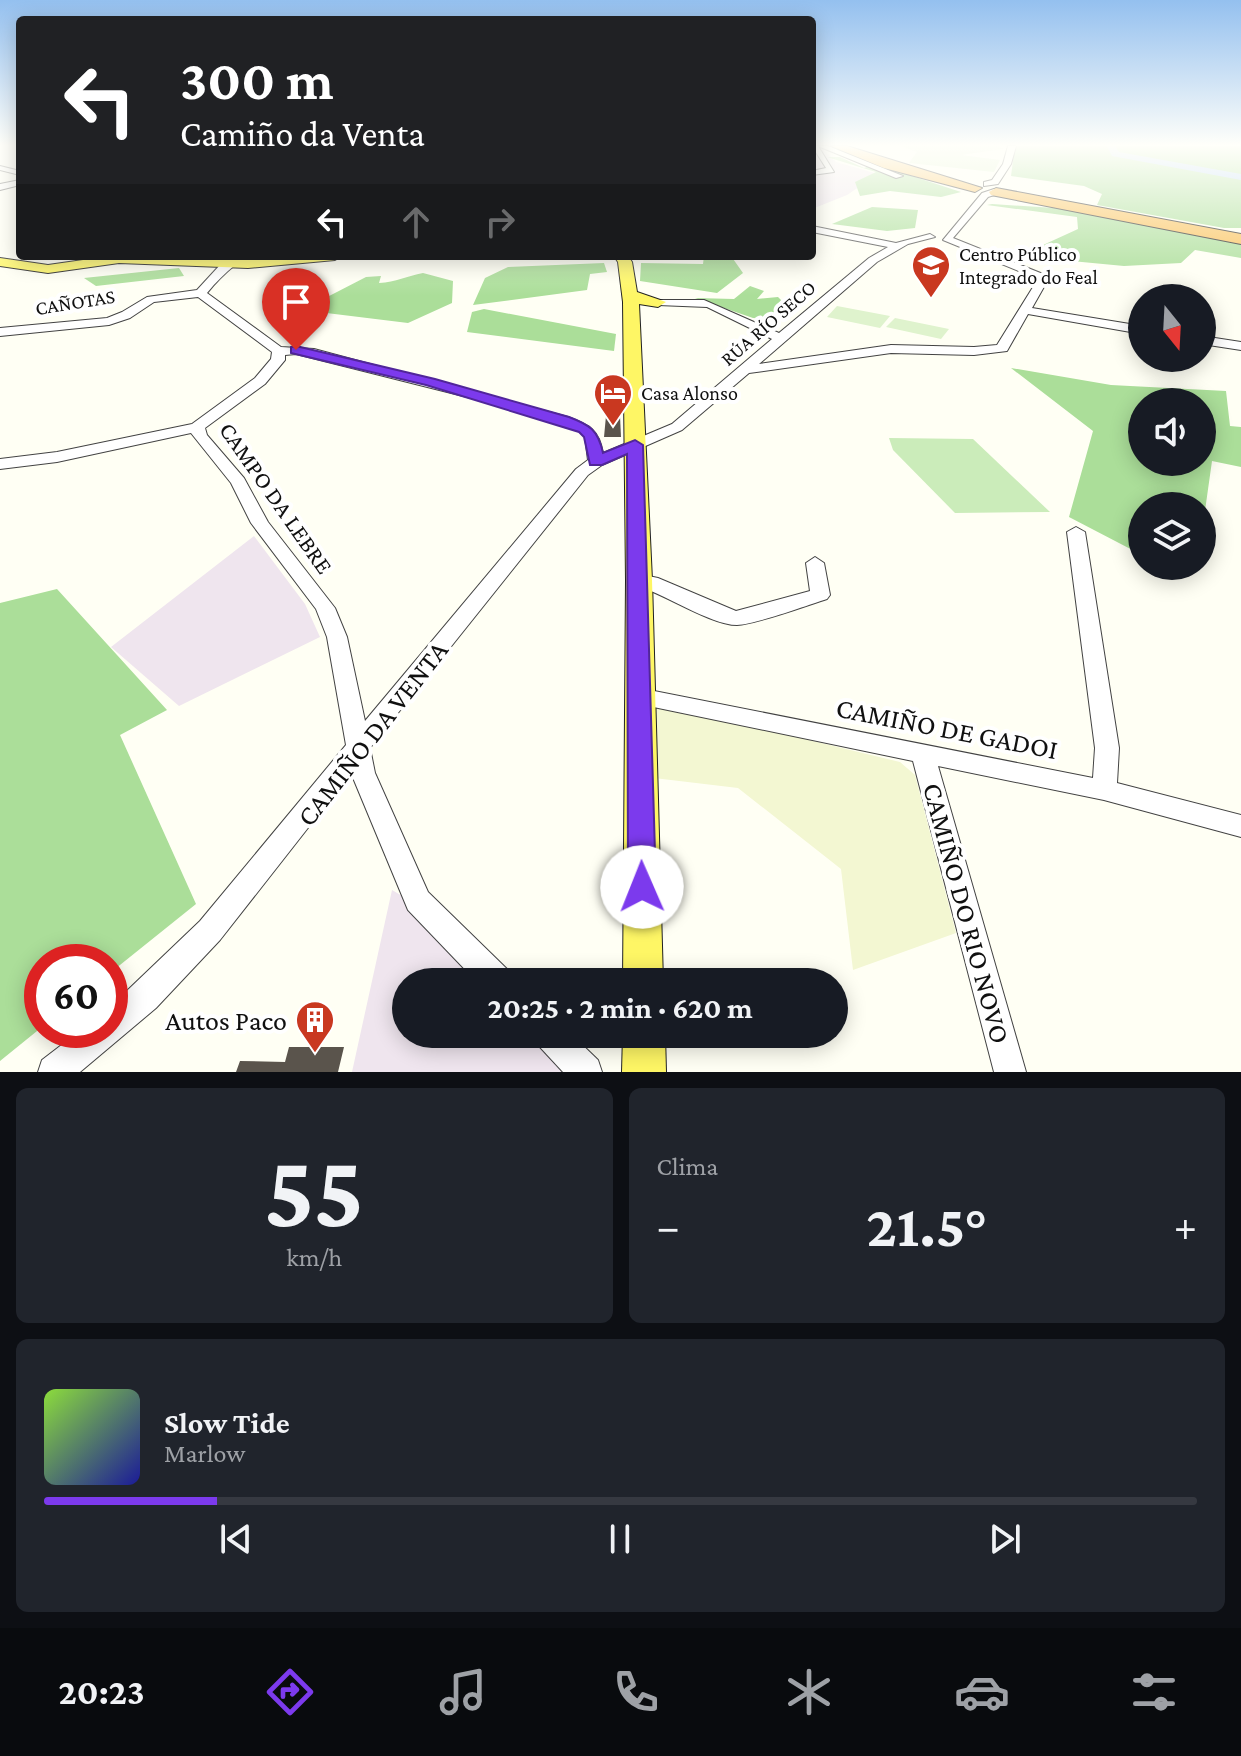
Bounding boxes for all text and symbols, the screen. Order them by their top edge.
icon: left [48,48,152,152]
text: 300 m [180,49,334,111]
text: Camiño da Venta [180,114,425,154]
icon: left [310,200,354,244]
icon: ahead [394,200,438,244]
icon: right [478,200,522,244]
place label: Centro Público Integrado do Feal [959,243,1098,289]
school or university icon: Centro Público Integrado do Feal [910,244,952,299]
pin [262,268,330,350]
street label: RÚA RÍO SECO [716,276,820,370]
icon: arrive [274,280,318,324]
north arrow [1128,284,1216,372]
map controls [1128,284,1216,580]
street label: CAÑOTAS [34,285,116,319]
hotel icon: Casa Alonso [592,372,634,427]
place label: Casa Alonso [641,382,738,404]
button: sound [1128,388,1216,476]
street label: CAMPO DA LEBRE [214,417,339,579]
button: layers [1128,492,1216,580]
street label: CAMIÑO DA VENTA [291,635,454,832]
street label: CAMIÑO DE GADOI [834,692,1060,765]
street label: CAMIÑO DO RIO NOVO [917,780,1016,1047]
position arrow [600,845,684,929]
speed limit sign: 60 [24,944,128,1048]
text: 20:25 · 2 min · 620 m [487,991,753,1024]
building icon: Autos Paco [294,999,336,1054]
place label: Autos Paco [165,1005,287,1036]
text: 55 [264,1133,364,1248]
text: Clima [657,1152,718,1181]
text: 21.5° [866,1192,987,1259]
text: − [657,1202,680,1250]
text: + [1174,1202,1197,1250]
text: km/h [286,1243,342,1272]
text: Slow Tide [164,1406,290,1439]
text: Marlow [164,1439,245,1468]
icon: previous [214,1517,258,1561]
icon: pause [598,1517,642,1561]
icon: next [983,1517,1027,1561]
icon: directions [262,1664,318,1720]
icon: music [435,1664,491,1720]
icon: phone [608,1664,664,1720]
icon: climate [781,1664,837,1720]
icon: car [954,1664,1010,1720]
icon: filters [1126,1664,1182,1720]
text: 20:23 [58,1672,145,1712]

